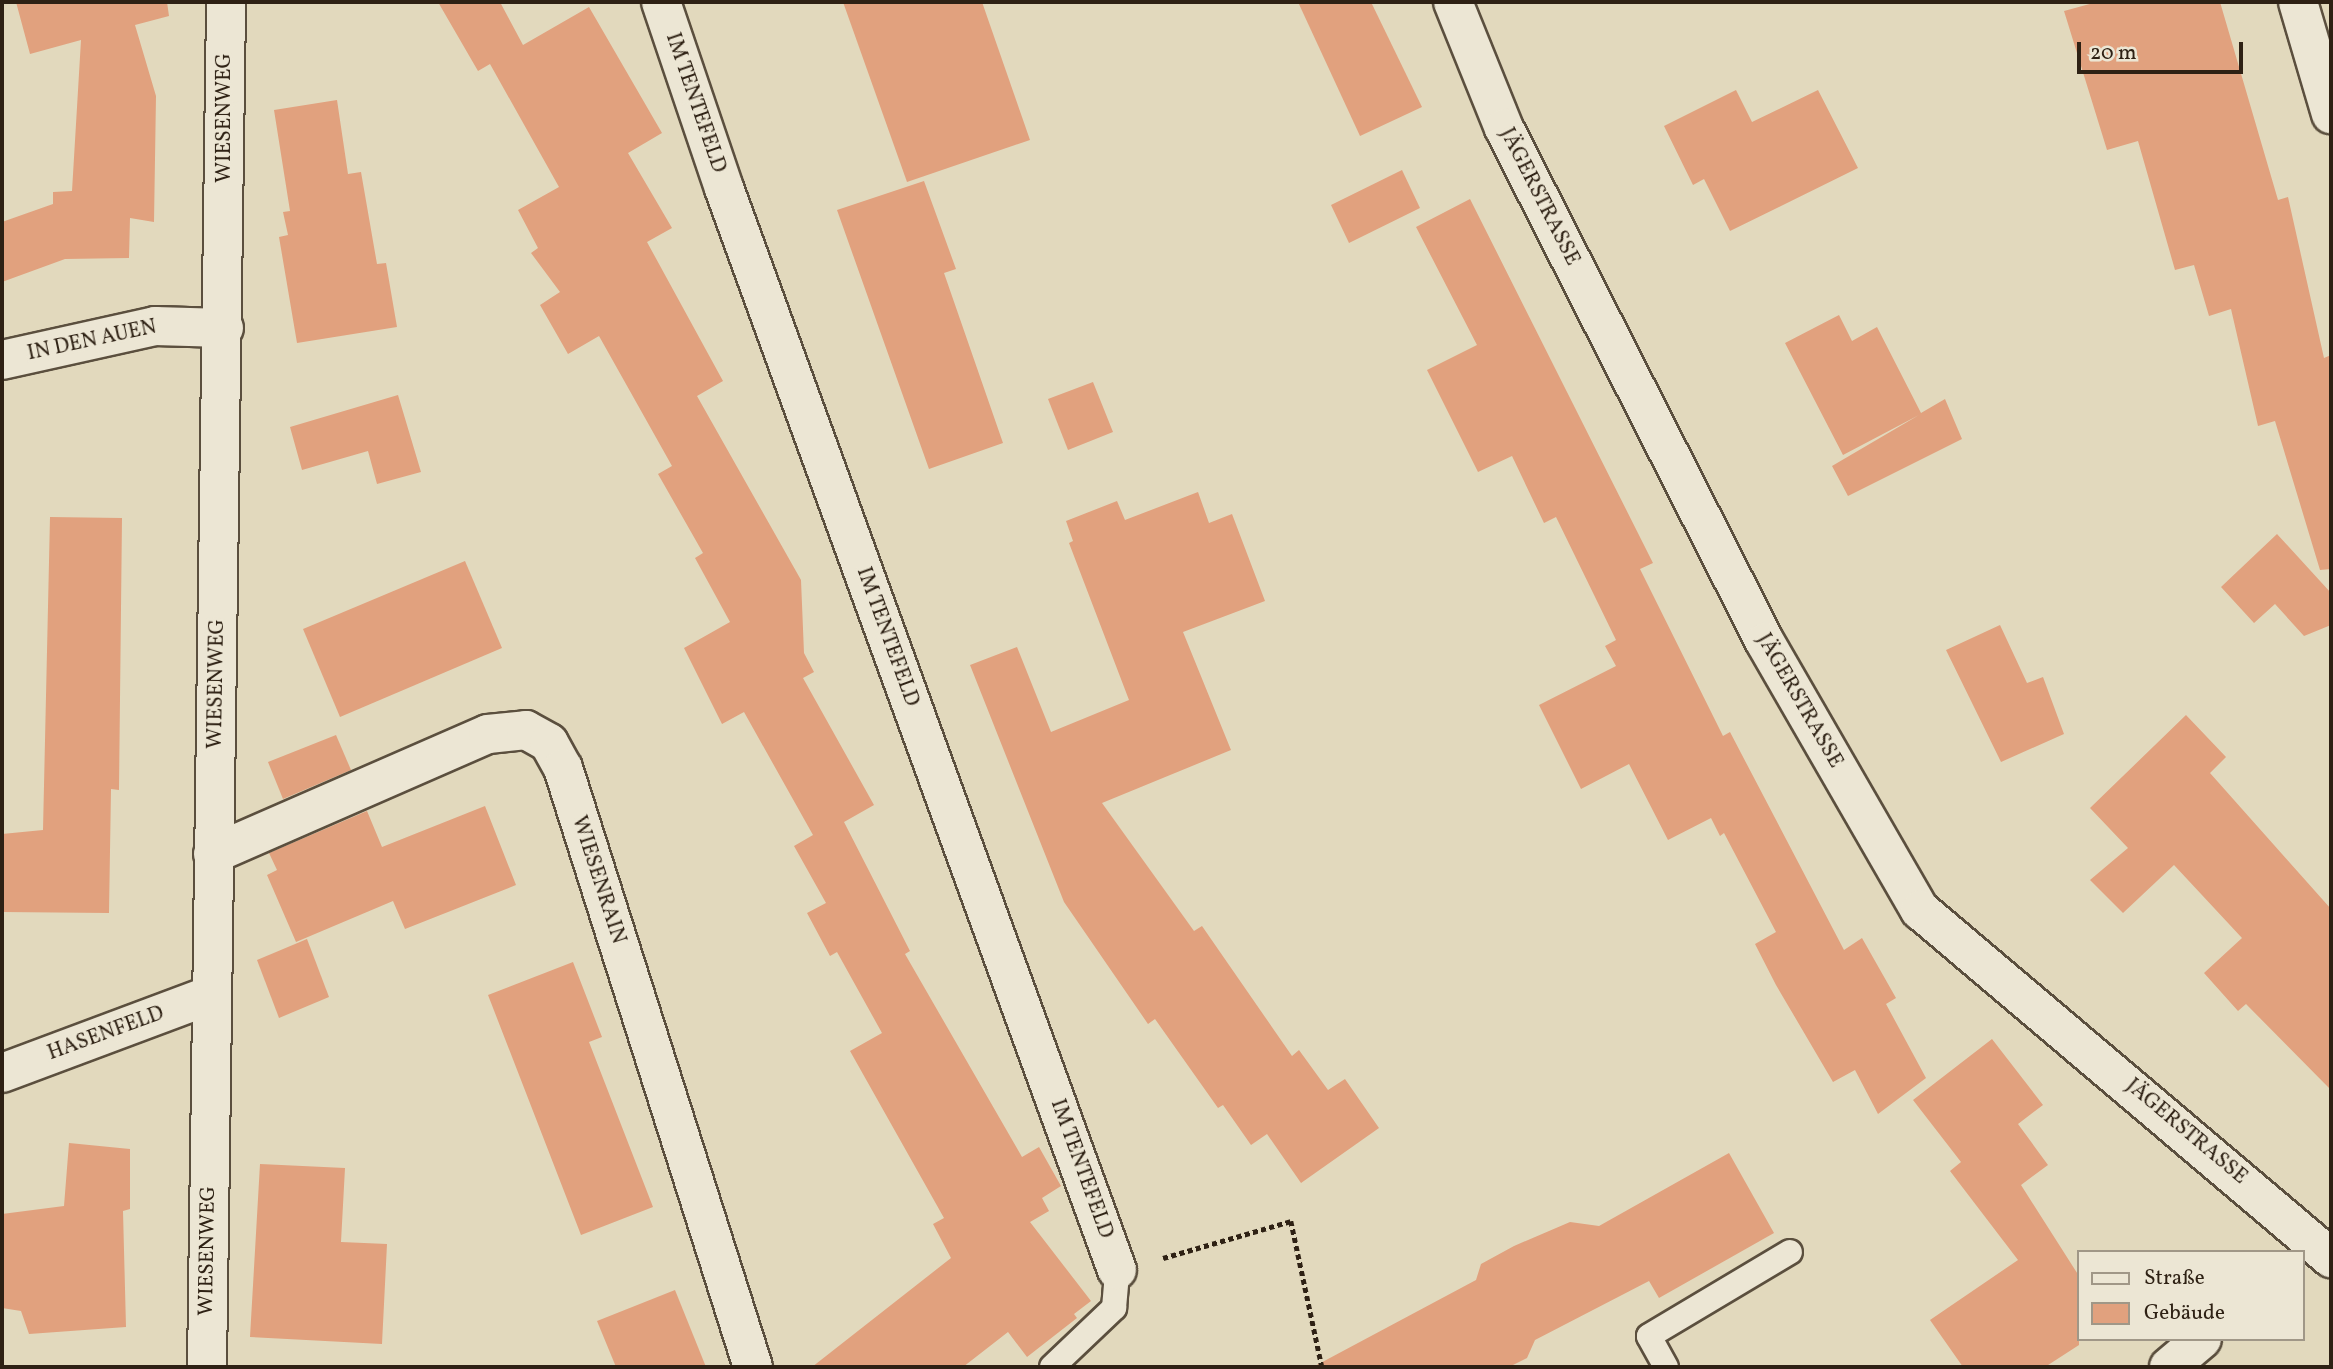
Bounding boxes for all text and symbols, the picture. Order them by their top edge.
scale bar [2081,28,2247,72]
street label: IM TENTEFELD [659,29,731,177]
text: 20 m [2090,39,2136,68]
street label: WIESENWEG [212,53,238,183]
street label: JÄGERSTRASSE [1493,124,1585,270]
street label: IN DEN AUEN [25,315,159,367]
street label: IM TENTEFELD [850,564,924,710]
street label: WIESENWEG [203,619,231,749]
street label: JÄGERSTRASSE [1750,629,1848,773]
street label: WIESENRAIN [565,813,631,947]
street label: HASENFELD [44,1001,168,1067]
street label: JÄGERSTRASSE [2120,1074,2252,1190]
street label: IM TENTEFELD [1044,1096,1118,1242]
street label: WIESENWEG [194,1186,222,1316]
legend [2078,1250,2305,1341]
text: Straße [2144,1264,2205,1293]
text: Gebäude [2144,1299,2225,1328]

